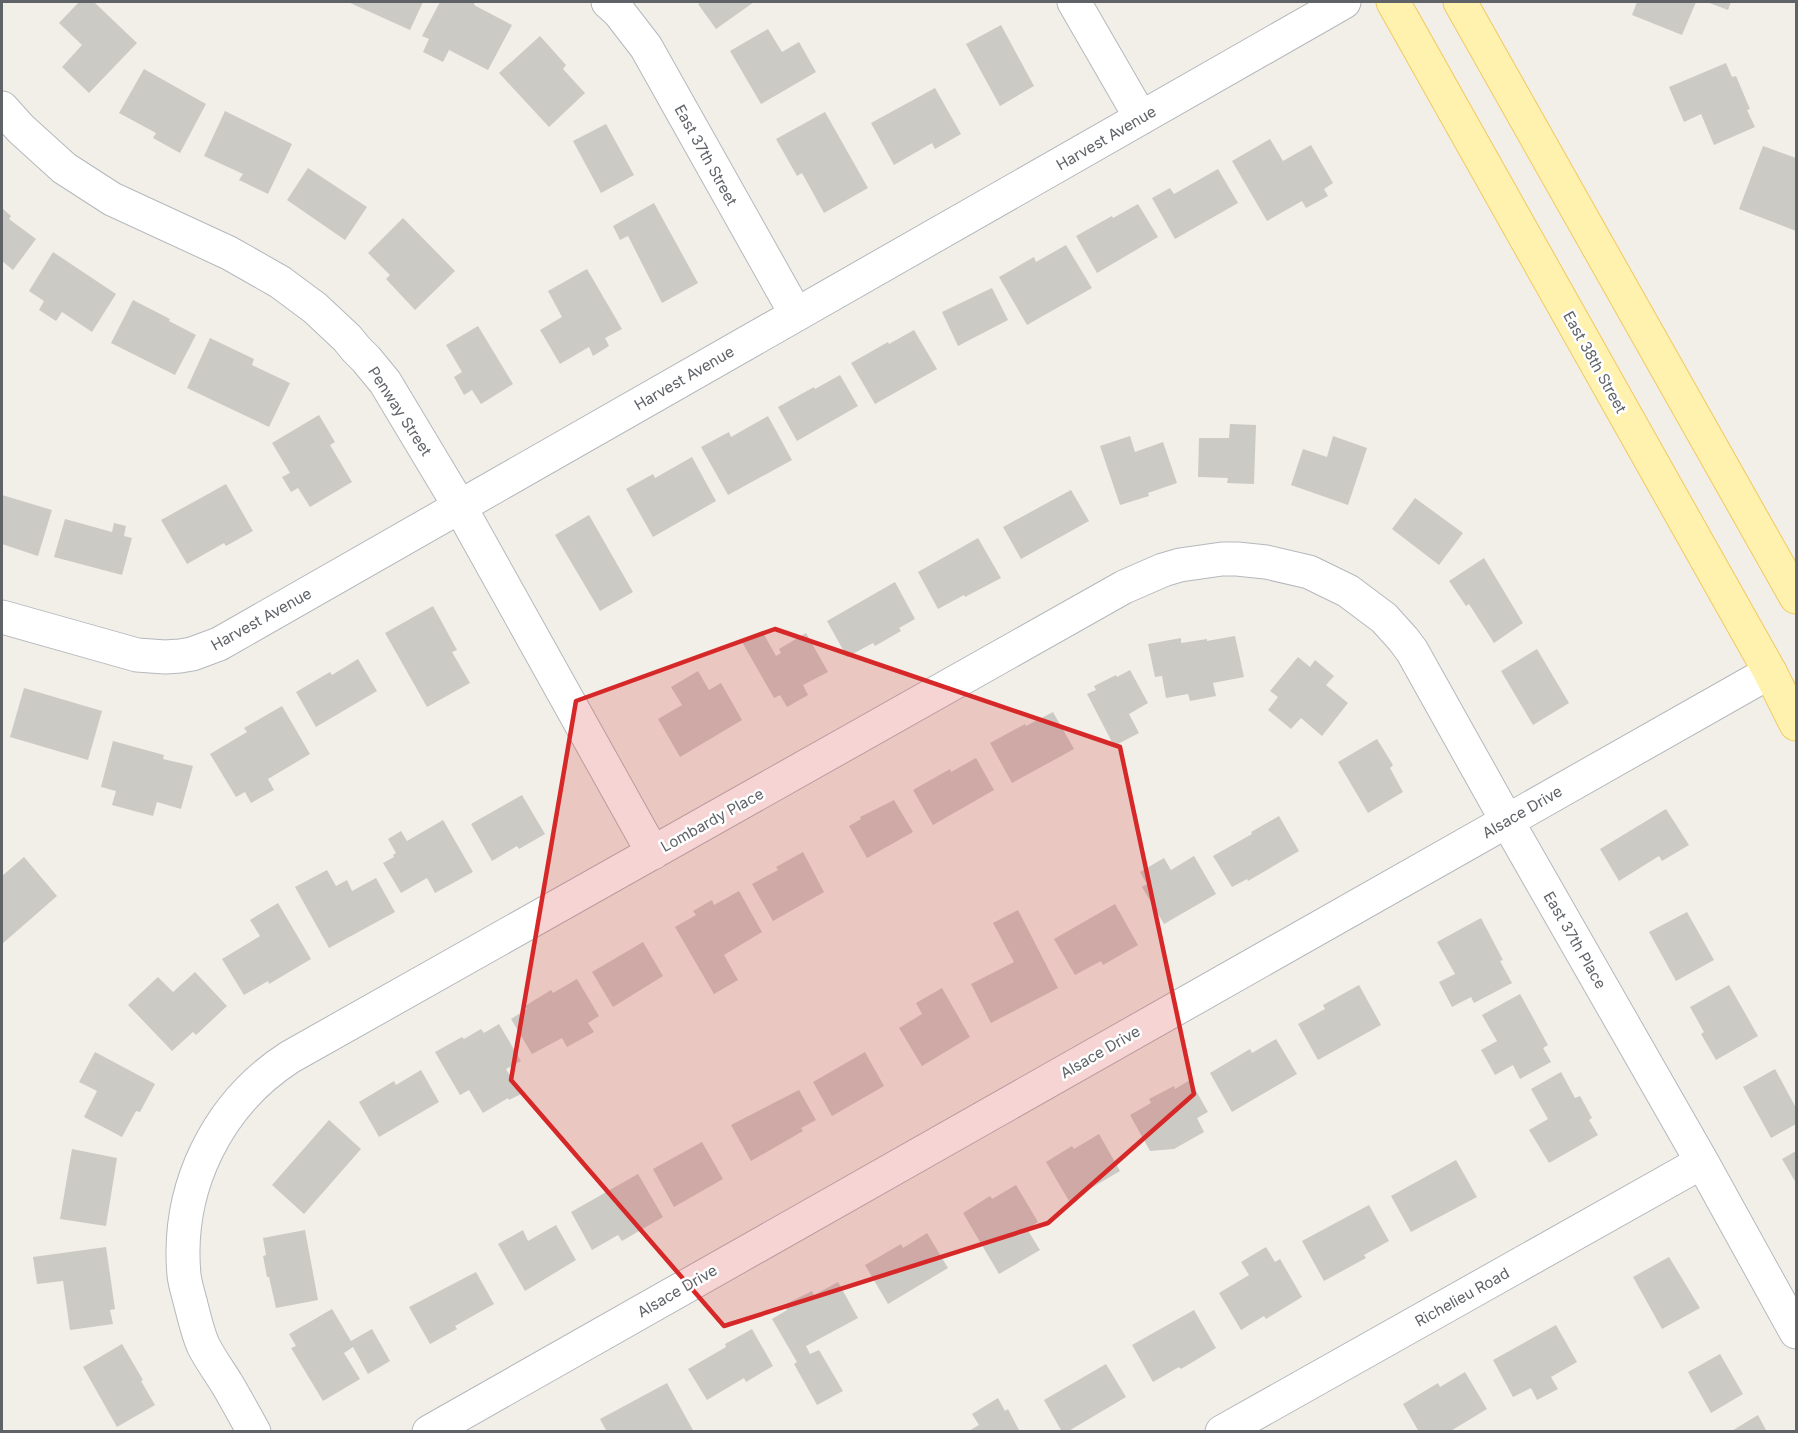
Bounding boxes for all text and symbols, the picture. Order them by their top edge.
street label: East 37th Street [670,101,742,209]
street label: Harvest Avenue [1053,102,1159,174]
street label: East 38th Street [1559,308,1631,416]
street label: Harvest Avenue [631,342,737,414]
street label: Penway Street [364,363,436,459]
street label: Harvest Avenue [207,584,315,654]
street label: Alsace Drive [1479,782,1565,842]
street label: Lombardy Place [657,784,767,856]
street label: East 37th Place [1539,888,1611,992]
street label: Alsace Drive [1057,1022,1143,1082]
street label: Alsace Drive [634,1261,720,1321]
street label: Richelieu Road [1412,1263,1512,1331]

